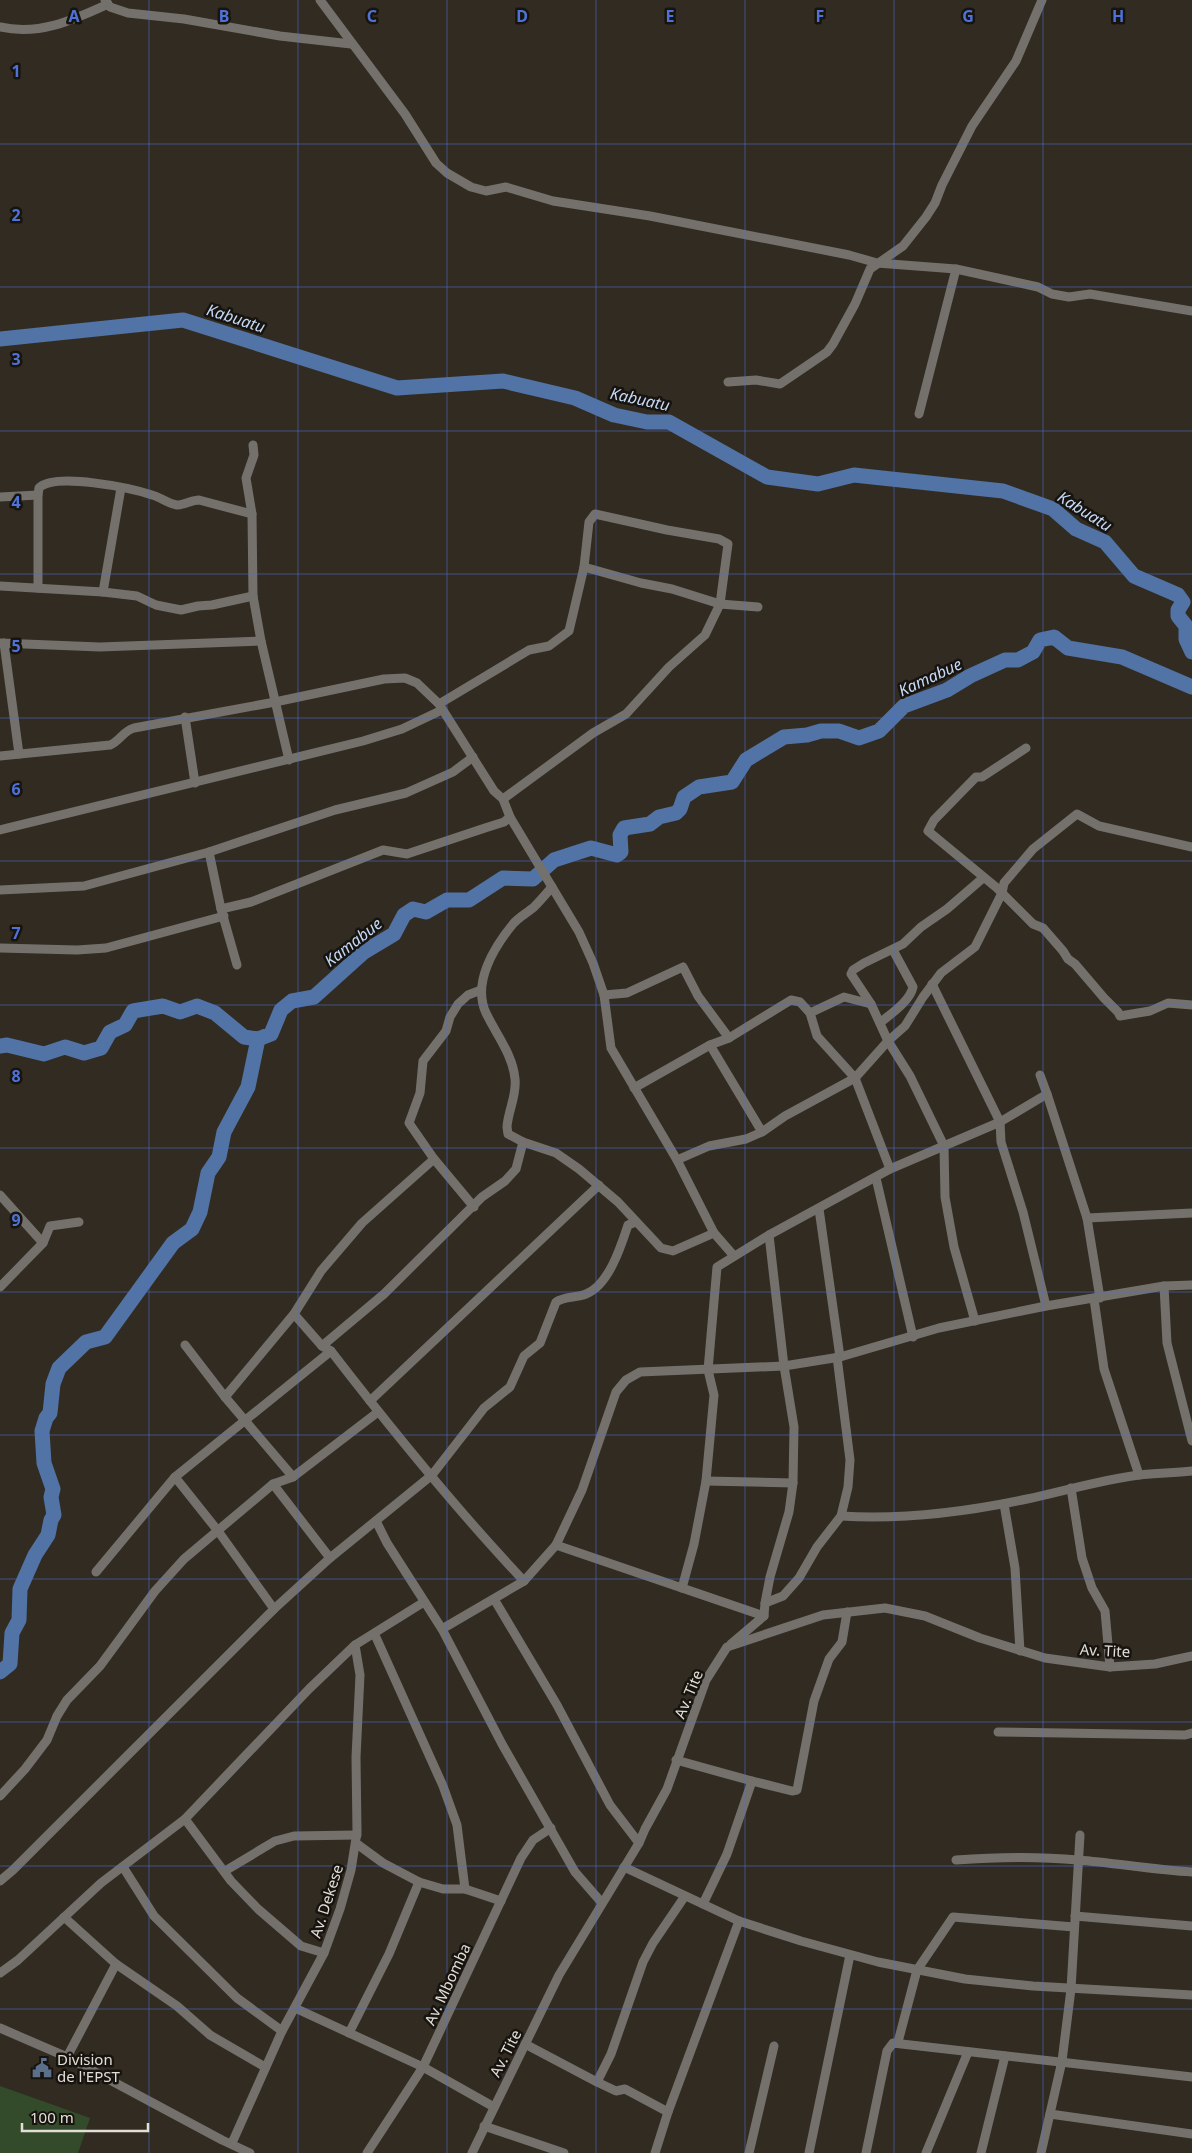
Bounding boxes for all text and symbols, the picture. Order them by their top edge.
text: A [68,5,80,27]
text: B [219,5,229,27]
text: C [367,5,377,27]
text: D [516,5,528,27]
text: E [666,5,675,27]
text: F [816,5,824,27]
text: G [962,5,974,27]
text: H [1112,5,1124,27]
text: 1 [11,60,21,82]
text: 2 [11,204,21,226]
water label: Kabuatu [204,298,268,338]
text: 3 [11,348,21,370]
water label: Kabuatu [608,382,672,416]
water label: Kabuatu [1054,486,1116,536]
text: 4 [11,491,21,513]
text: 5 [11,635,21,657]
water label: Kamabue [895,653,965,701]
text: 6 [11,778,21,800]
water label: Kamabue [320,912,386,972]
text: 7 [11,922,21,944]
text: 8 [11,1065,21,1087]
text: 9 [11,1209,21,1231]
street label: Av. Tite [1079,1639,1131,1661]
street label: Av. Tite [669,1667,707,1721]
street label: Av. Dekese [305,1862,347,1940]
street label: Av. Mbomba [419,1940,475,2028]
street label: Av. Tite [485,2026,525,2080]
place label: Division de l'EPST [57,2049,120,2086]
public building icon: Division de l'EPST [31,2057,53,2079]
scale bar [22,2100,149,2132]
text: 100 m [30,2107,74,2127]

